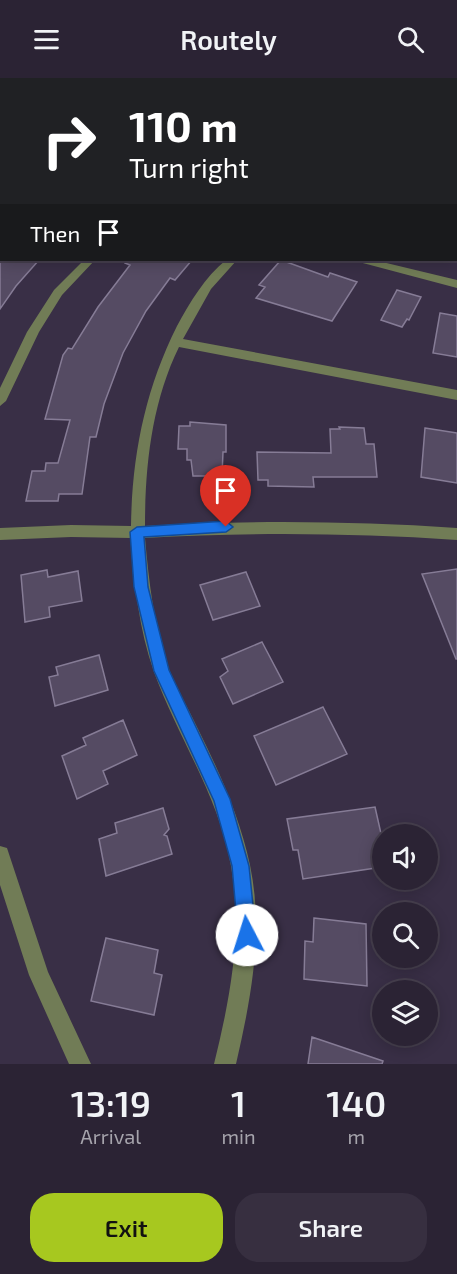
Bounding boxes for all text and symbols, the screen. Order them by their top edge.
icon: menu [30,23,63,56]
text: Routely [180,23,277,55]
icon: search [394,23,427,56]
text: 110 m [129,100,238,150]
icon: right [30,102,108,180]
text: Turn right [129,151,249,183]
icon: arrive [92,216,125,249]
text: Then [30,220,80,246]
pin [200,465,251,527]
icon: arrive [209,474,242,507]
map controls [372,824,438,1046]
button: sound [372,824,438,890]
button: search [372,902,438,968]
position arrow [215,903,279,967]
button: layers [372,980,438,1046]
text: 13:19 [71,1081,151,1124]
text: 1 [231,1081,246,1124]
text: 140 [326,1081,386,1124]
text: Arrival [80,1124,141,1148]
text: min [222,1124,256,1148]
text: m [348,1124,365,1148]
button: Exit [30,1193,223,1262]
button: Share [235,1193,427,1262]

